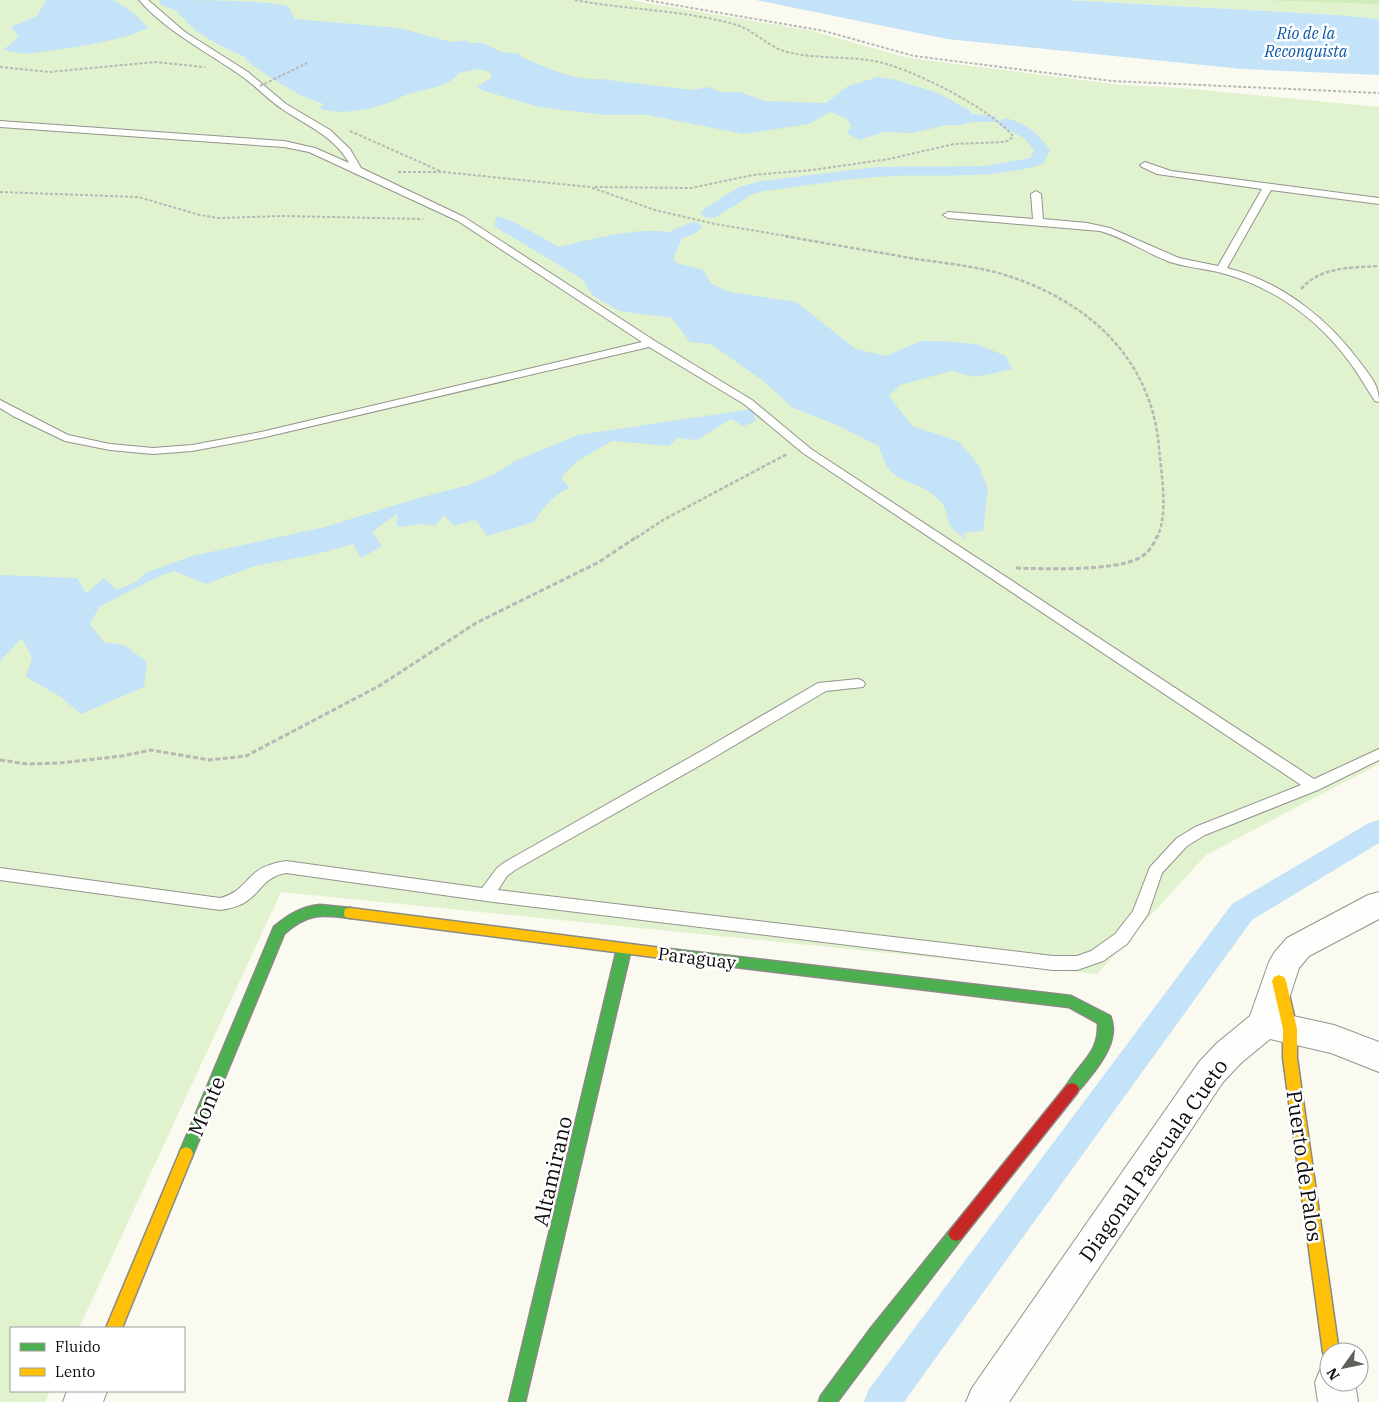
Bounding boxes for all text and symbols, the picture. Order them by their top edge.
water label: Río de la Reconquista [1264,23,1348,61]
street label: Paraguay [657,942,738,974]
street label: Diagonal Pascuala Cueto [1072,1053,1234,1267]
street label: Monte [181,1072,231,1140]
street label: Puerto de Palos [1281,1088,1329,1244]
street label: Altamirano [526,1113,578,1229]
legend [10,1327,185,1392]
text: Fluido [55,1337,100,1356]
north arrow [1319,1342,1369,1392]
text: Lento [55,1362,95,1381]
text: N [1323,1365,1344,1384]

